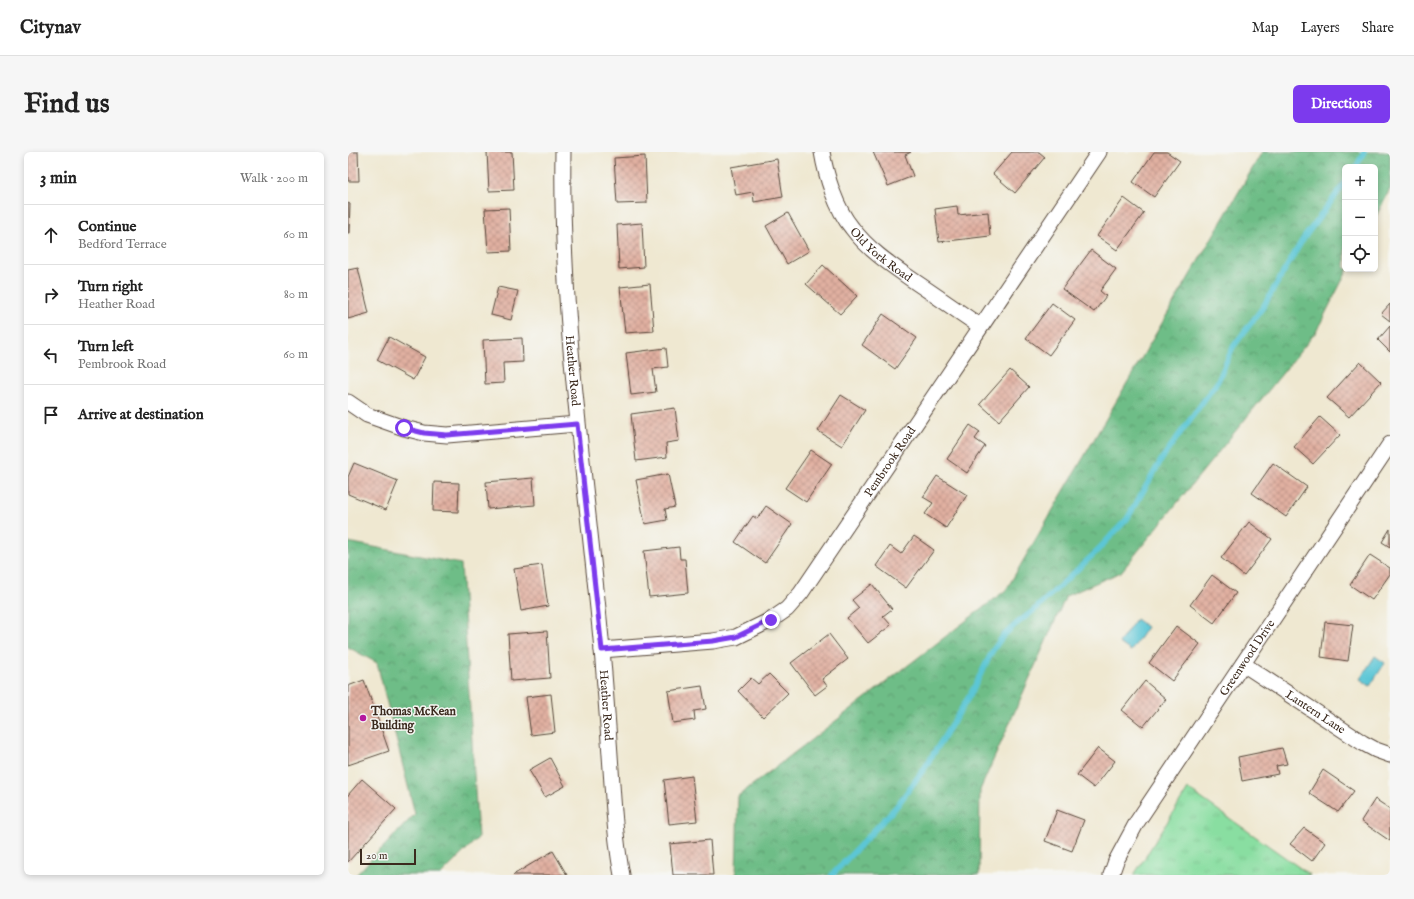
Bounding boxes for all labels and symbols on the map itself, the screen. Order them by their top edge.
street label: Old York Road [847,224,915,285]
street label: Heather Road [562,335,584,407]
route start [395,419,413,437]
street label: Pembrook Road [861,423,919,499]
route end [762,611,780,629]
street label: Greenwood Drive [1216,616,1278,699]
street label: Heather Road [596,669,617,742]
street label: Lantern Lane [1283,687,1349,737]
place label: Thomas McKean Building [370,704,456,734]
marker: Thomas McKean Building [358,713,368,723]
scale bar [360,847,416,866]

